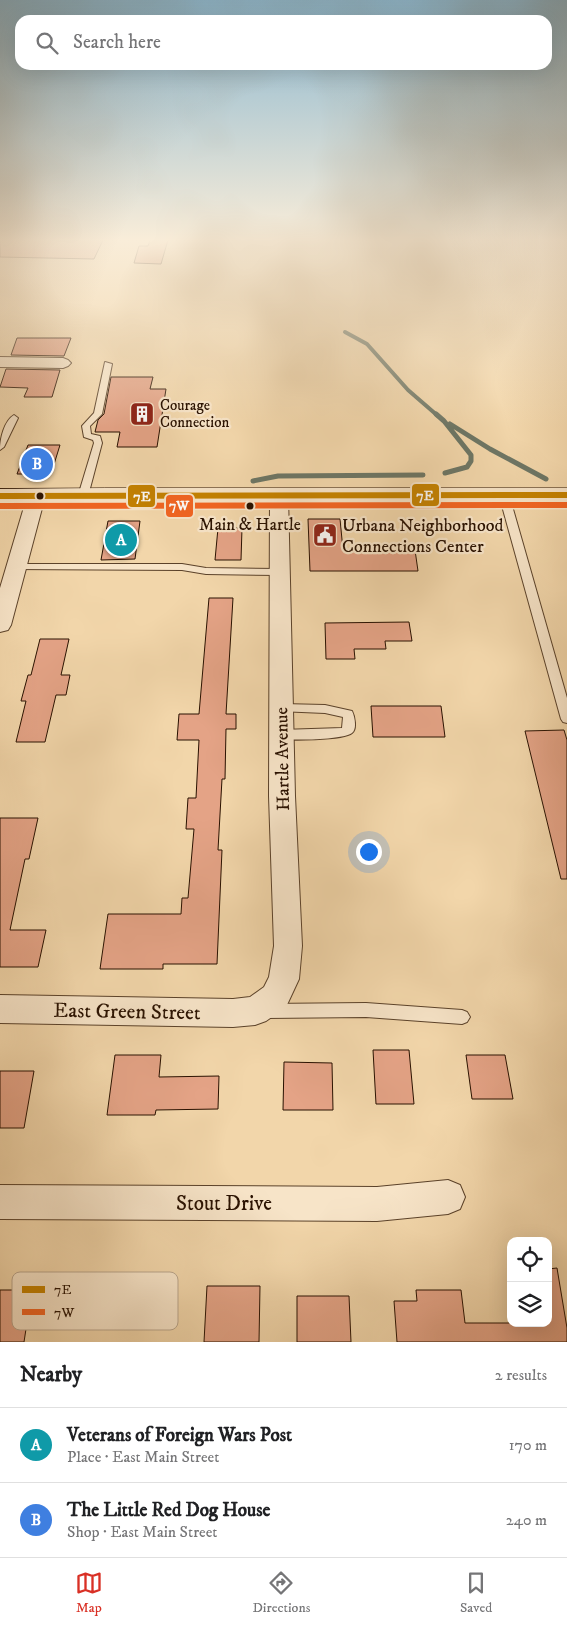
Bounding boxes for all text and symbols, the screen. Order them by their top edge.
search box [15,15,552,70]
icon: search [33,29,61,57]
text: Search here [73,31,161,54]
place label: Courage Connection [160,396,230,432]
building icon: Courage Connection [129,401,155,427]
pin: B [21,445,53,483]
line badge: 7E [411,483,440,507]
line badge: 7E [127,484,156,508]
text: 7E [416,487,434,505]
text: 7E [133,488,151,506]
unlabelled marker [35,491,45,501]
line badge: 7W [165,494,194,518]
text: 7W [169,497,190,515]
marker: Main & Hartle [245,501,255,511]
place label: Main & Hartle [199,514,301,536]
place label: Urbana Neighborhood Connections Center [342,515,503,558]
pin: A [105,521,137,559]
public building icon: Urbana Neighborhood Connections Center [312,522,338,548]
street label: Hartle Avenue [271,707,295,811]
your location [356,839,382,865]
street label: East Green Street [53,998,201,1026]
street label: Stout Drive [176,1191,272,1217]
map controls [507,1237,552,1327]
button: locate [507,1237,552,1282]
legend [12,1272,178,1330]
text: 7E [54,1281,71,1299]
button: layers [507,1282,552,1327]
text: 7W [54,1304,74,1322]
text: Nearby [20,1362,82,1388]
text: 2 results [495,1365,547,1385]
text: Veterans of Foreign Wars Post [67,1424,292,1447]
text: A [31,1435,41,1455]
text: 170 m [509,1435,547,1455]
text: Place · East Main Street [67,1447,219,1467]
text: The Little Red Dog House [67,1499,270,1522]
text: B [31,1510,41,1530]
text: 240 m [506,1510,547,1530]
text: Shop · East Main Street [67,1522,217,1542]
tab: Map [75,1569,103,1617]
tab: Directions [252,1569,310,1617]
tab: Saved [460,1569,492,1617]

